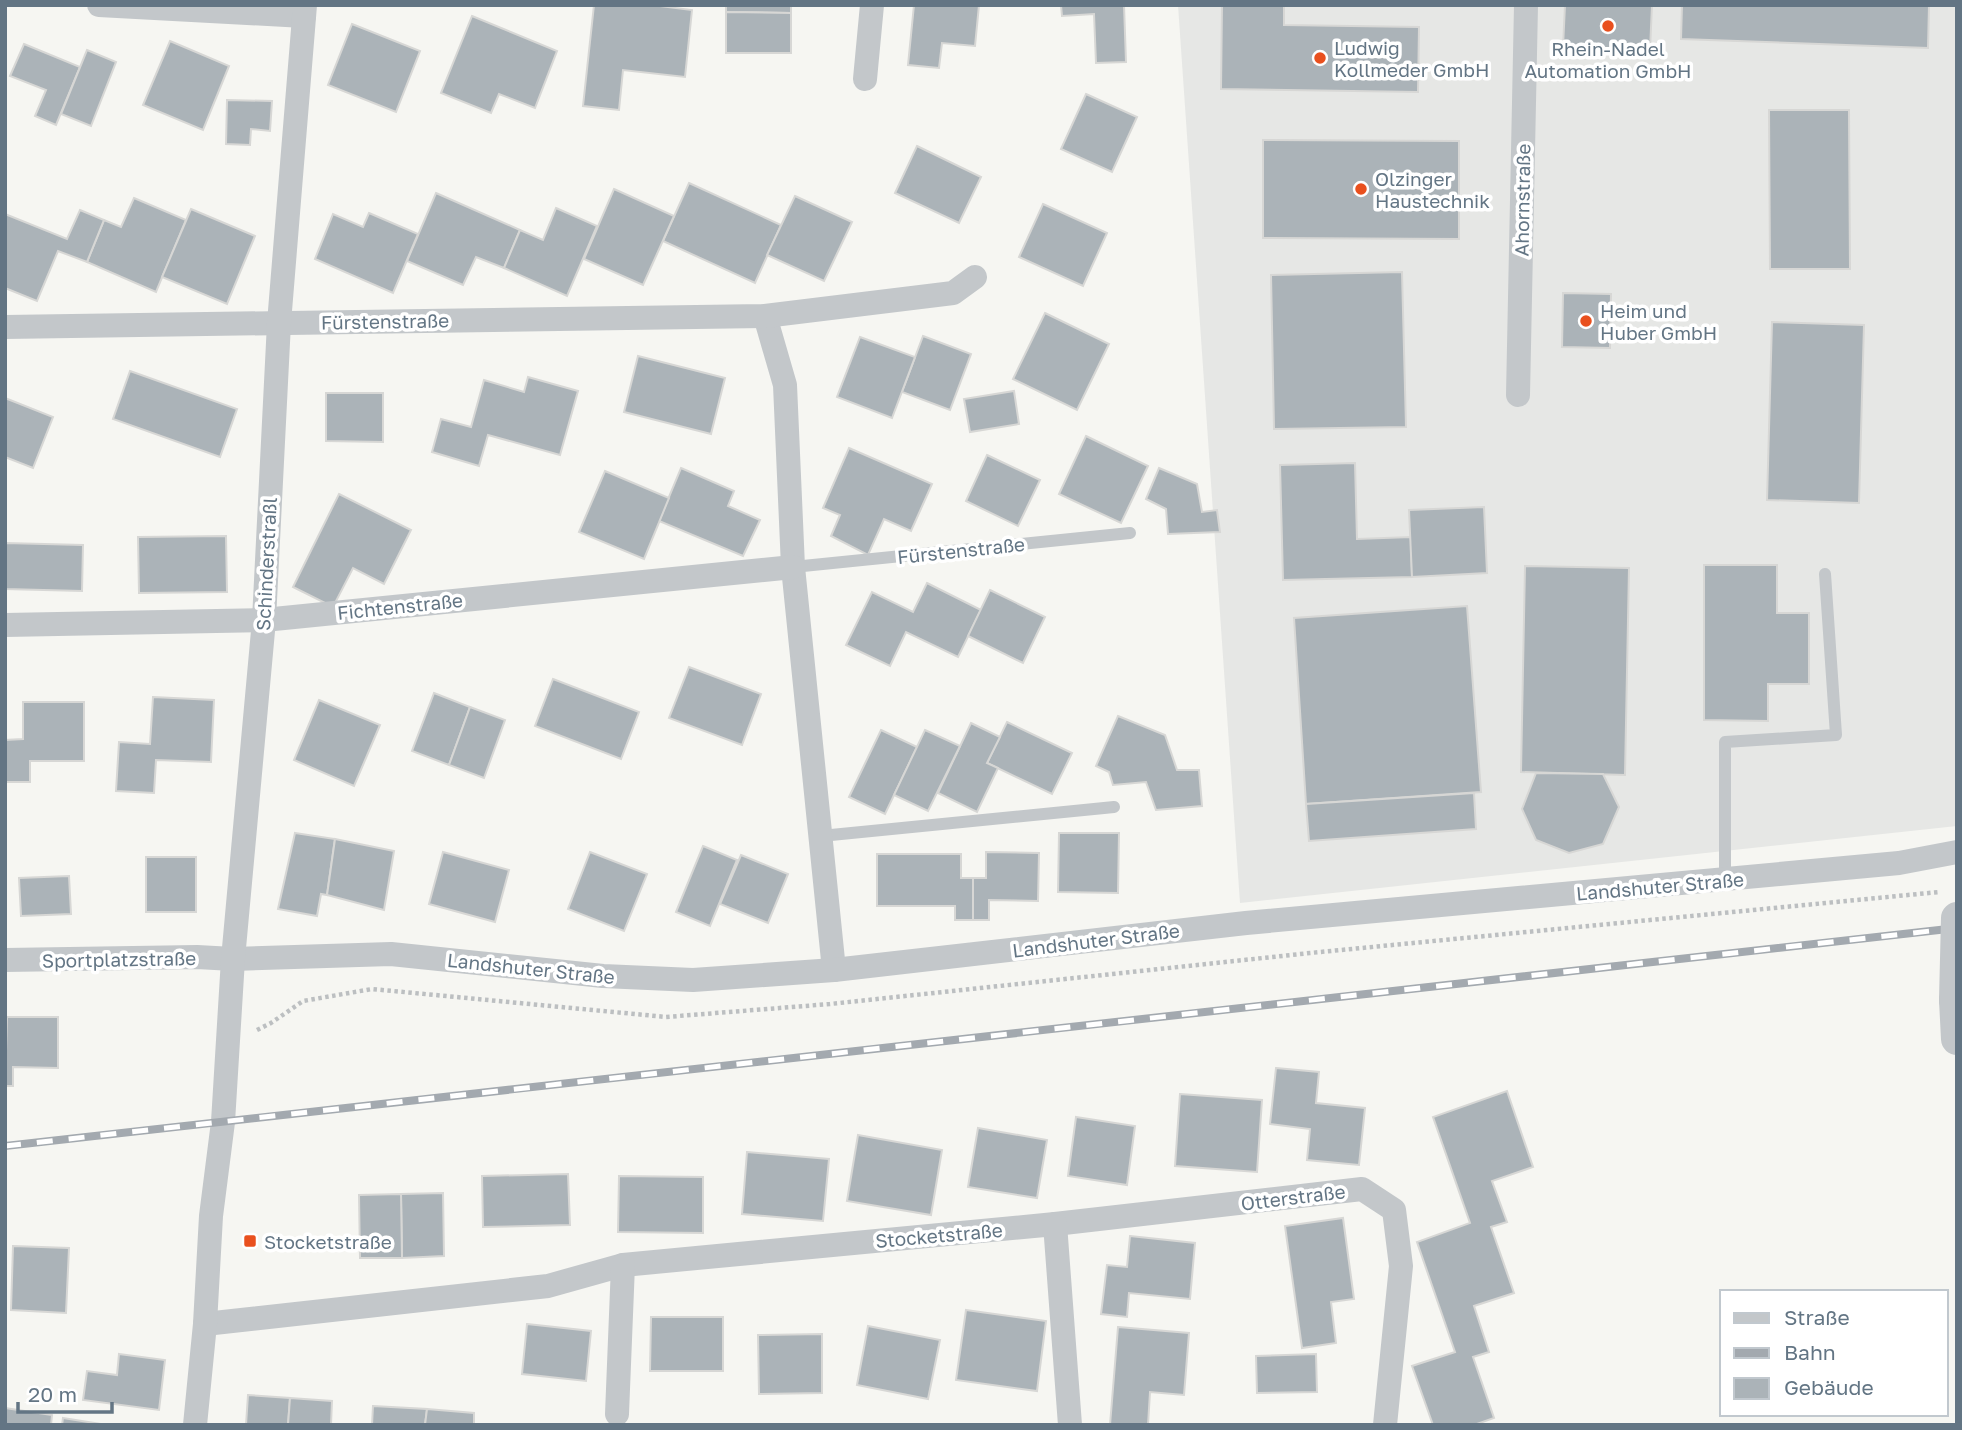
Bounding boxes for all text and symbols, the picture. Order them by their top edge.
marker: Rhein-Nadel Automation GmbH [1600,18,1616,34]
place label: Ludwig Kollmeder GmbH [1334,36,1489,81]
place label: Rhein-Nadel Automation GmbH [1524,37,1692,82]
marker: Ludwig Kollmeder GmbH [1312,50,1328,66]
street label: Ahornstraße [1510,144,1534,256]
place label: Olzinger Haustechnik [1375,167,1490,212]
marker: Olzinger Haustechnik [1353,181,1369,197]
place label: Heim und Huber GmbH [1600,299,1717,344]
street label: Fürstenstraße [321,308,449,334]
marker: Heim und Huber GmbH [1578,313,1594,329]
street label: Schinderstraßl [251,497,281,631]
street label: Fürstenstraße [896,532,1026,568]
street label: Fichtenstraße [336,588,464,624]
street label: Landshuter Straße [1575,867,1745,905]
street label: Landshuter Straße [1011,918,1181,962]
street label: Sportplatzstraße [42,946,196,972]
street label: Landshuter Straße [446,948,616,988]
street label: Otterstraße [1239,1179,1347,1215]
street label: Stocketstraße [874,1218,1004,1252]
place label: Stocketstraße [264,1230,392,1253]
marker: Stocketstraße [242,1233,258,1249]
legend [1720,1290,1948,1416]
text: Straße [1784,1304,1850,1330]
text: Bahn [1784,1339,1836,1365]
scale bar [18,1370,112,1414]
text: Gebäude [1784,1374,1874,1400]
text: 20 m [28,1381,77,1407]

